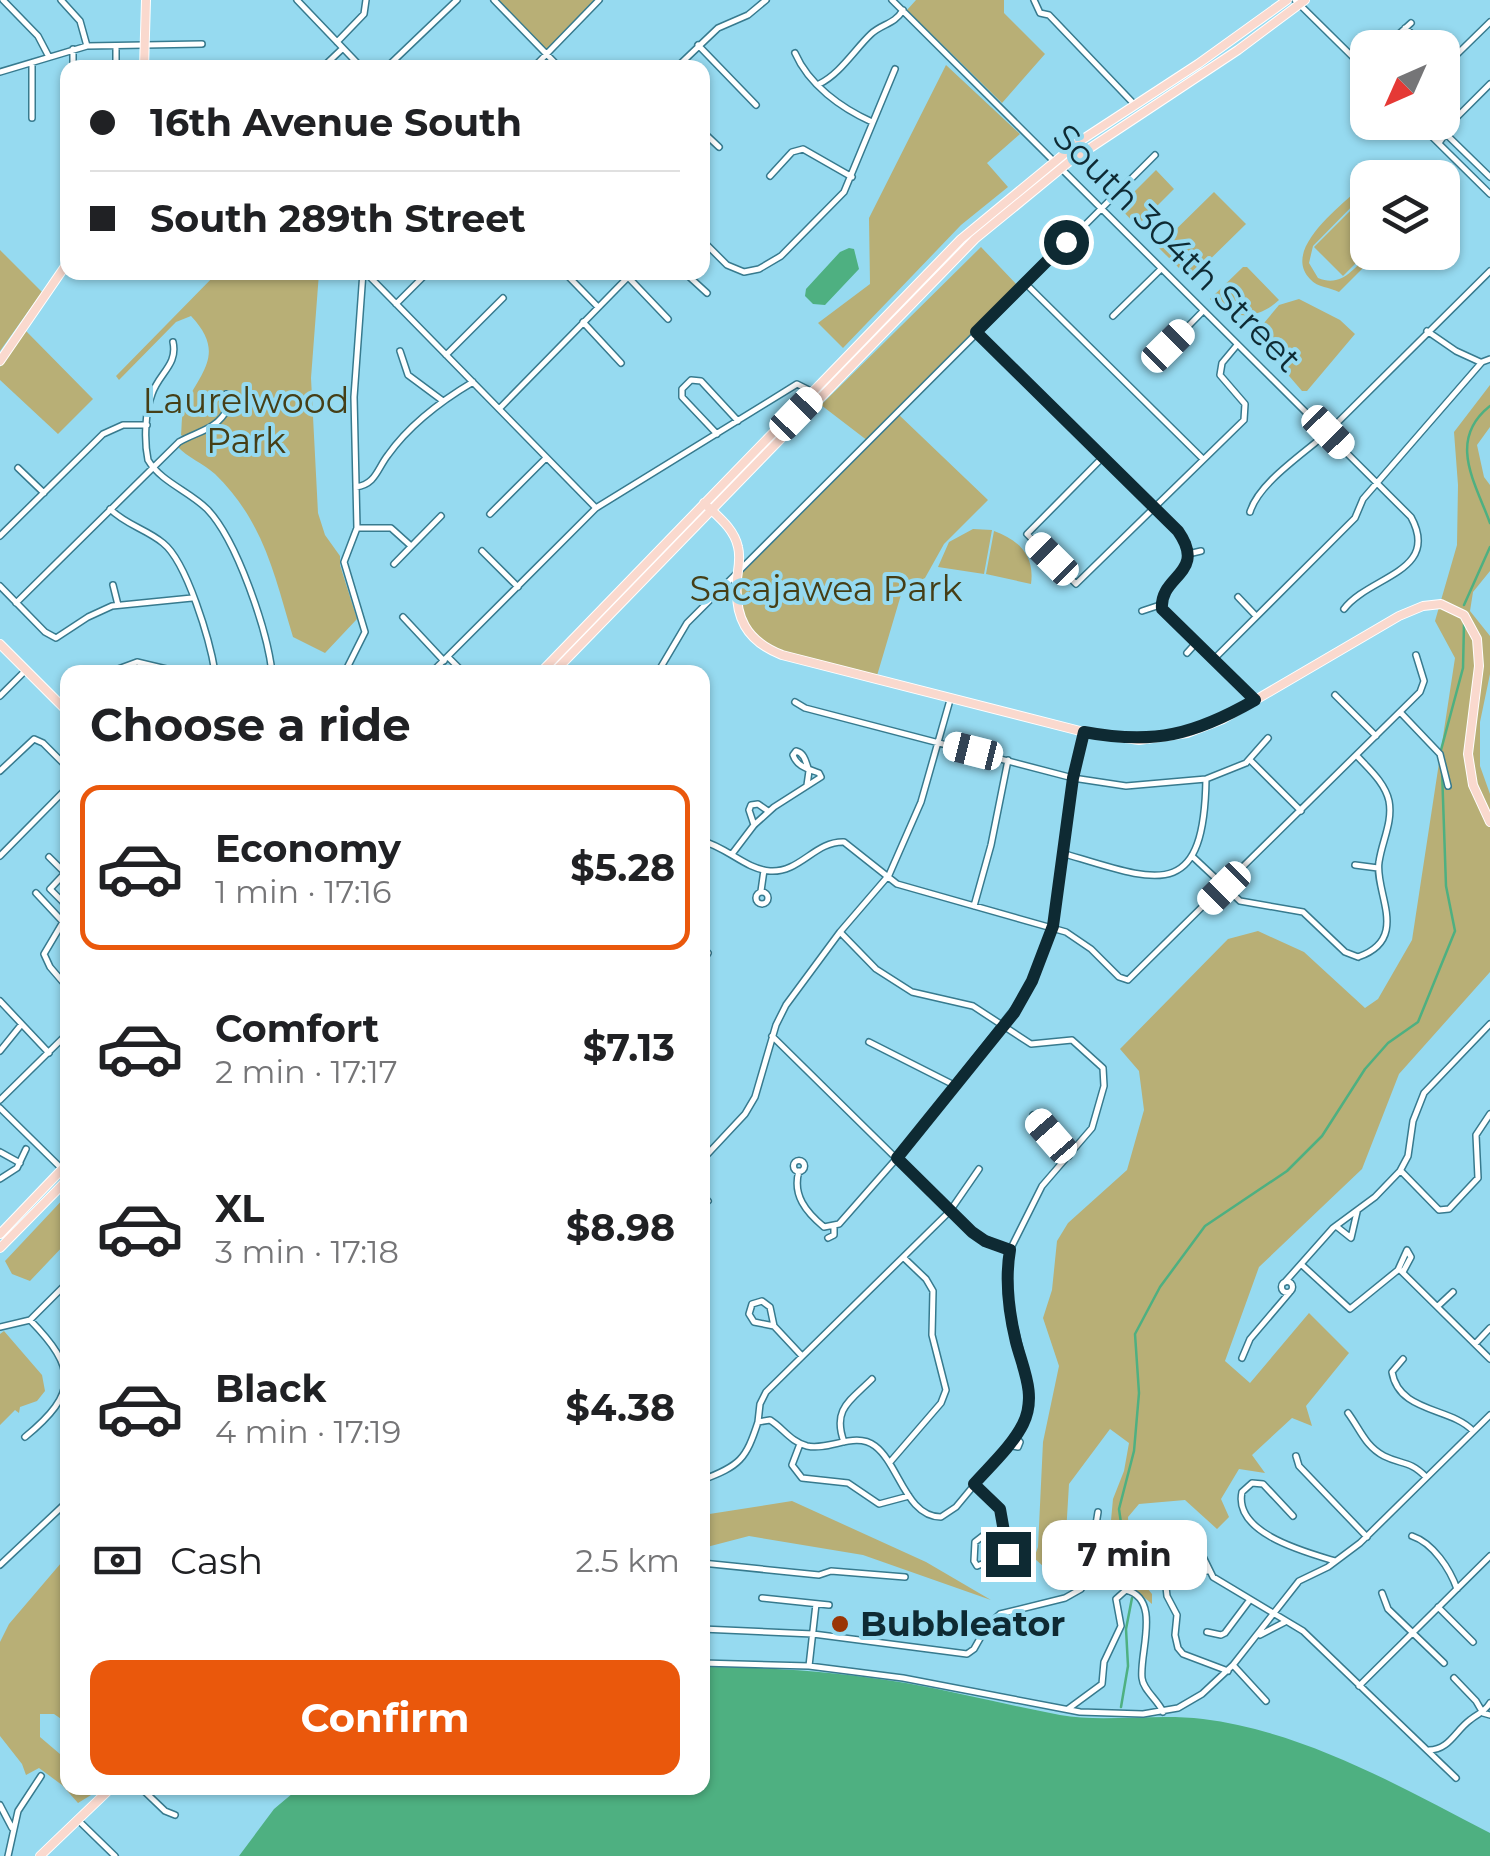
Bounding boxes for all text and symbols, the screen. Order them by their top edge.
north arrow [1350,30,1460,140]
map controls [1350,30,1460,270]
text: 16th Avenue South [150,99,522,146]
street label: South 304th Street [1044,115,1310,381]
button: layers [1350,160,1460,270]
text: South 289th Street [150,195,526,242]
route start [1044,220,1089,265]
car [1136,314,1200,378]
park label: Laurelwood Park [143,379,349,462]
car [764,382,828,446]
car [1296,400,1360,464]
car [1020,527,1084,591]
park label: Sacajawea Park [689,567,963,610]
text: Choose a ride [90,697,411,752]
car [940,729,1006,773]
icon: car [95,823,185,913]
text: Economy [215,825,401,872]
text: $5.28 [570,844,675,891]
car [1192,856,1256,920]
text: 1 min · 17:16 [215,872,392,911]
icon: car [95,1003,185,1093]
text: Comfort [215,1005,379,1052]
text: $7.13 [583,1024,675,1071]
text: 2 min · 17:17 [215,1052,398,1091]
car [1020,1104,1082,1168]
icon: car [95,1183,185,1273]
text: XL [215,1185,264,1232]
text: $8.98 [566,1204,675,1251]
text: 3 min · 17:18 [215,1232,399,1271]
icon: car [95,1363,185,1453]
text: Black [215,1365,326,1412]
text: $4.38 [566,1384,675,1431]
text: 4 min · 17:19 [215,1412,401,1451]
callout: 7 min [1043,1519,1208,1589]
route end [986,1532,1031,1577]
icon: cash [90,1533,145,1588]
text: 7 min [1077,1535,1172,1574]
text: Cash [170,1537,263,1584]
text: 2.5 km [575,1541,680,1580]
place label: Bubbleator [860,1602,1065,1645]
marker: Bubbleator [829,1613,851,1635]
button: Confirm [90,1660,680,1775]

